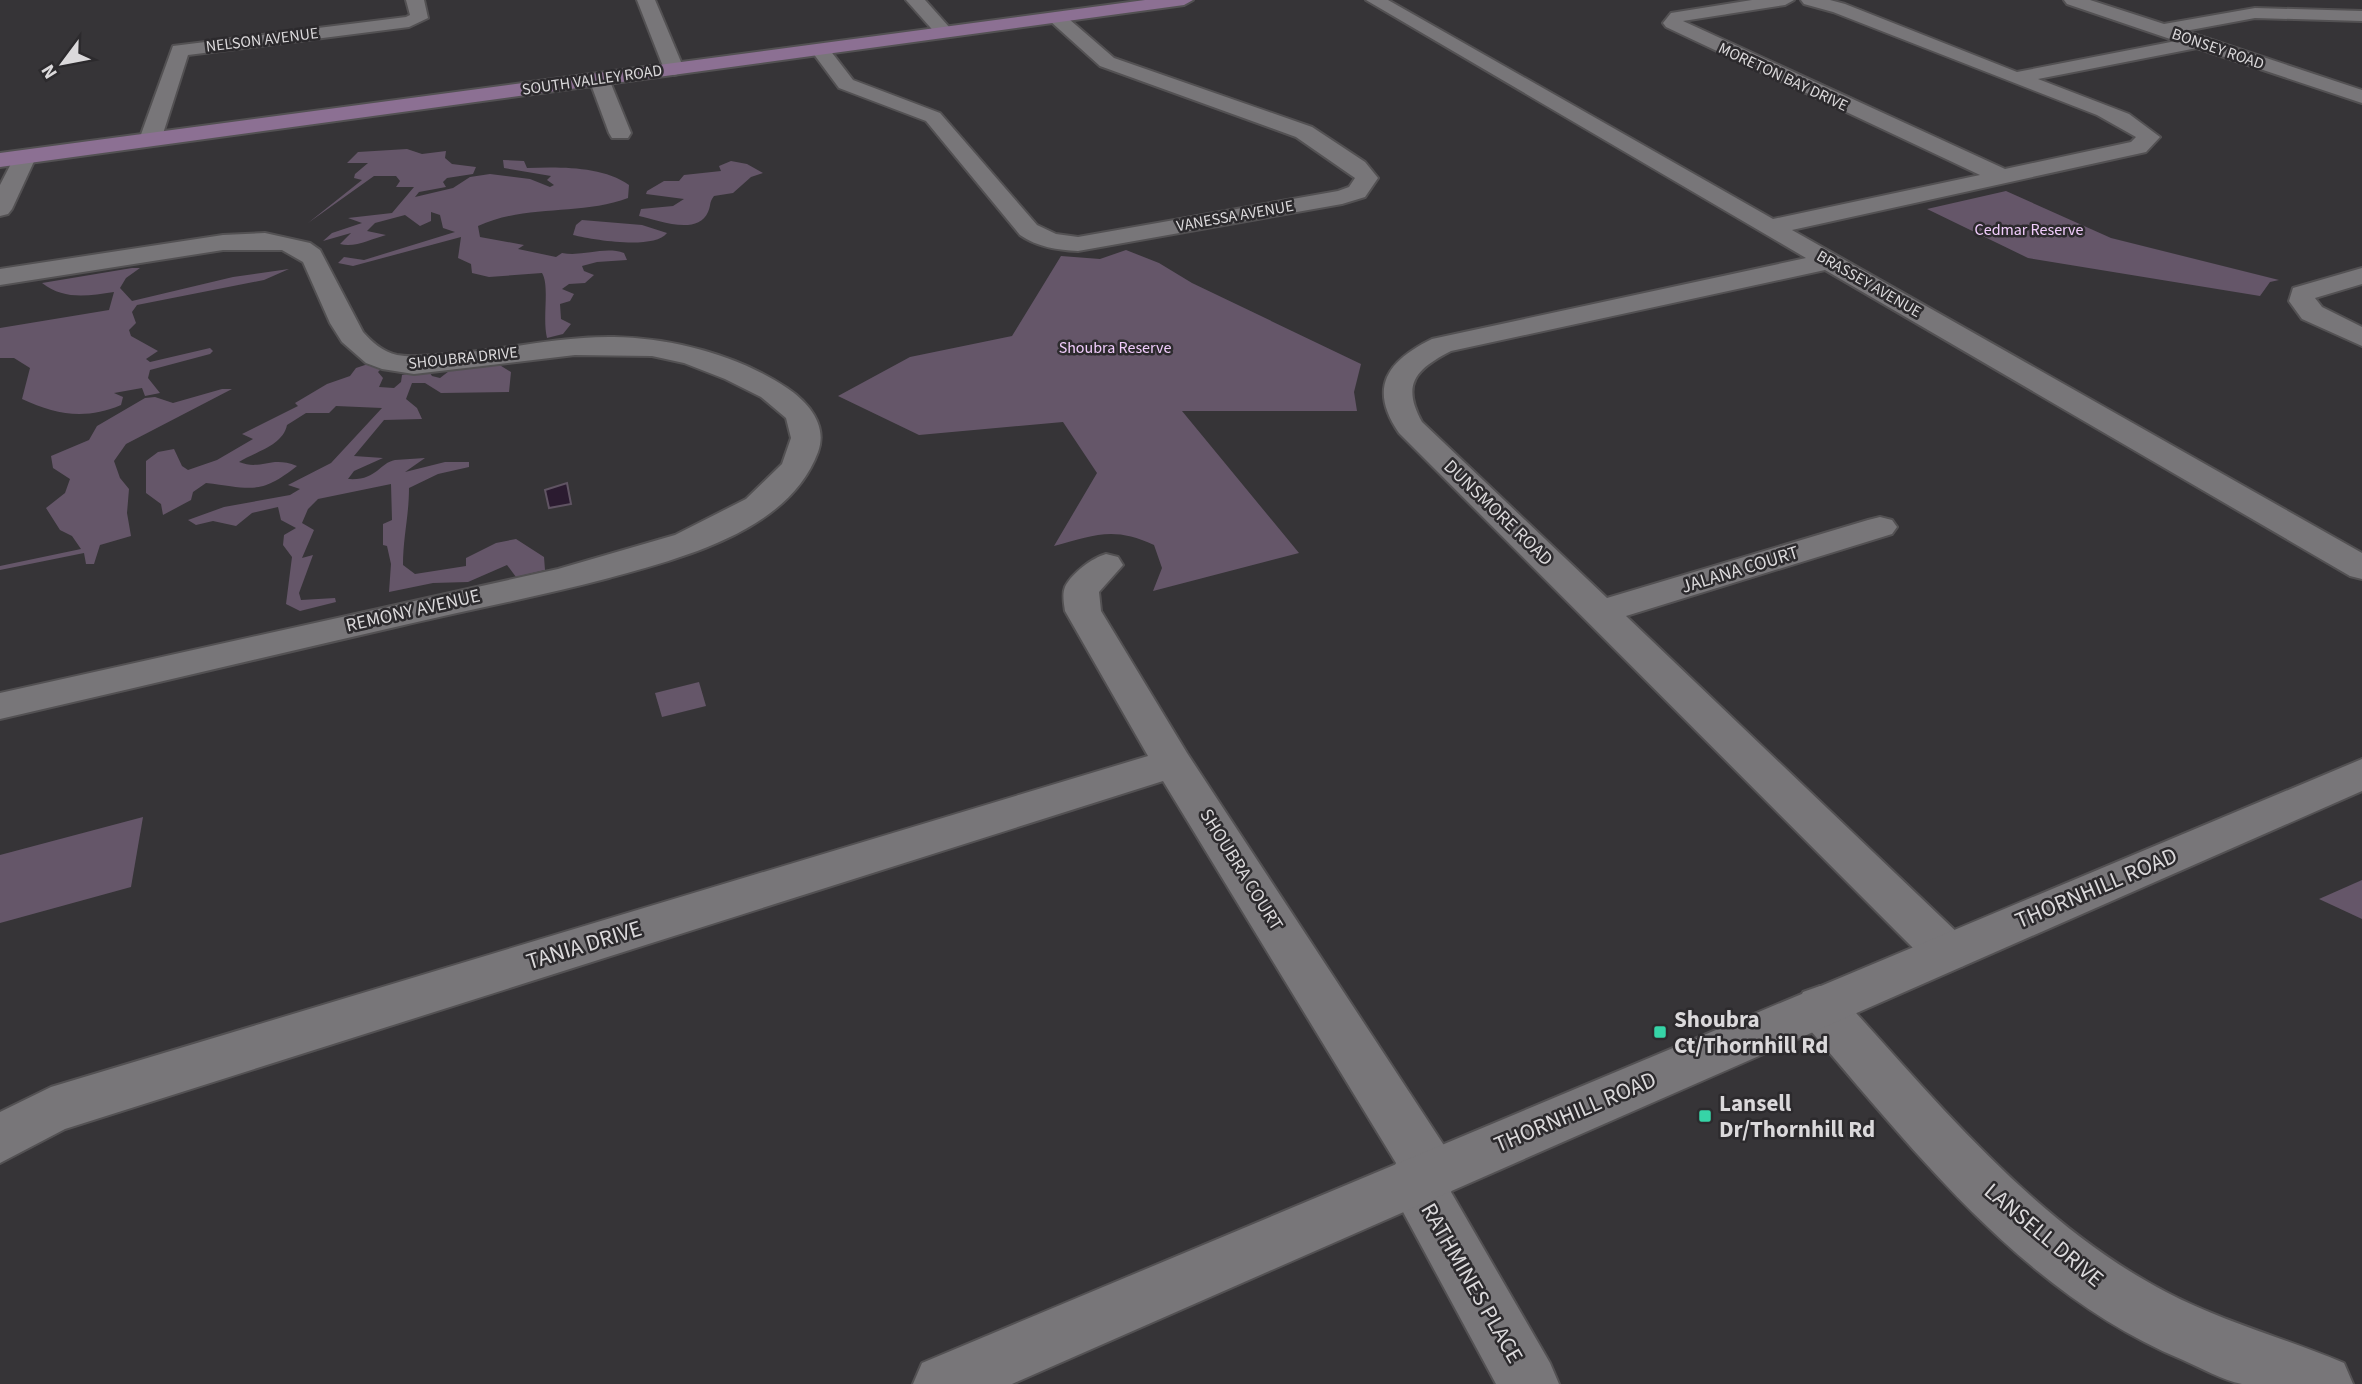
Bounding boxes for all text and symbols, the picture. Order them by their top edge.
street label: NELSON AVENUE [204,22,320,58]
street label: BONSEY ROAD [2169,23,2267,75]
north arrow [28,28,98,98]
street label: MORETON BAY DRIVE [1715,37,1851,117]
text: N [35,59,65,84]
street label: SOUTH VALLEY ROAD [521,59,664,101]
street label: VANESSA AVENUE [1175,195,1295,237]
park label: Cedmar Reserve [1975,219,2083,241]
street label: BRASSEY AVENUE [1813,245,1925,323]
park label: Shoubra Reserve [1059,337,1171,359]
street label: SHOUBRA DRIVE [407,341,519,375]
street label: DUNSMORE ROAD [1437,454,1559,572]
street label: JALANA COURT [1678,539,1802,601]
street label: REMONY AVENUE [343,582,483,640]
street label: SHOUBRA COURT [1193,804,1289,936]
street label: THORNHILL ROAD [2010,839,2182,937]
street label: TANIA DRIVE [522,912,646,978]
place label: Shoubra Ct/Thornhill Rd [1674,1003,1828,1062]
marker: Shoubra Ct/Thornhill Rd [1652,1024,1668,1040]
street label: THORNHILL ROAD [1489,1063,1661,1161]
place label: Lansell Dr/Thornhill Rd [1719,1087,1875,1146]
marker: Lansell Dr/Thornhill Rd [1697,1108,1713,1124]
street label: LANSELL DRIVE [1977,1175,2111,1295]
street label: RATHMINES PLACE [1413,1197,1531,1369]

